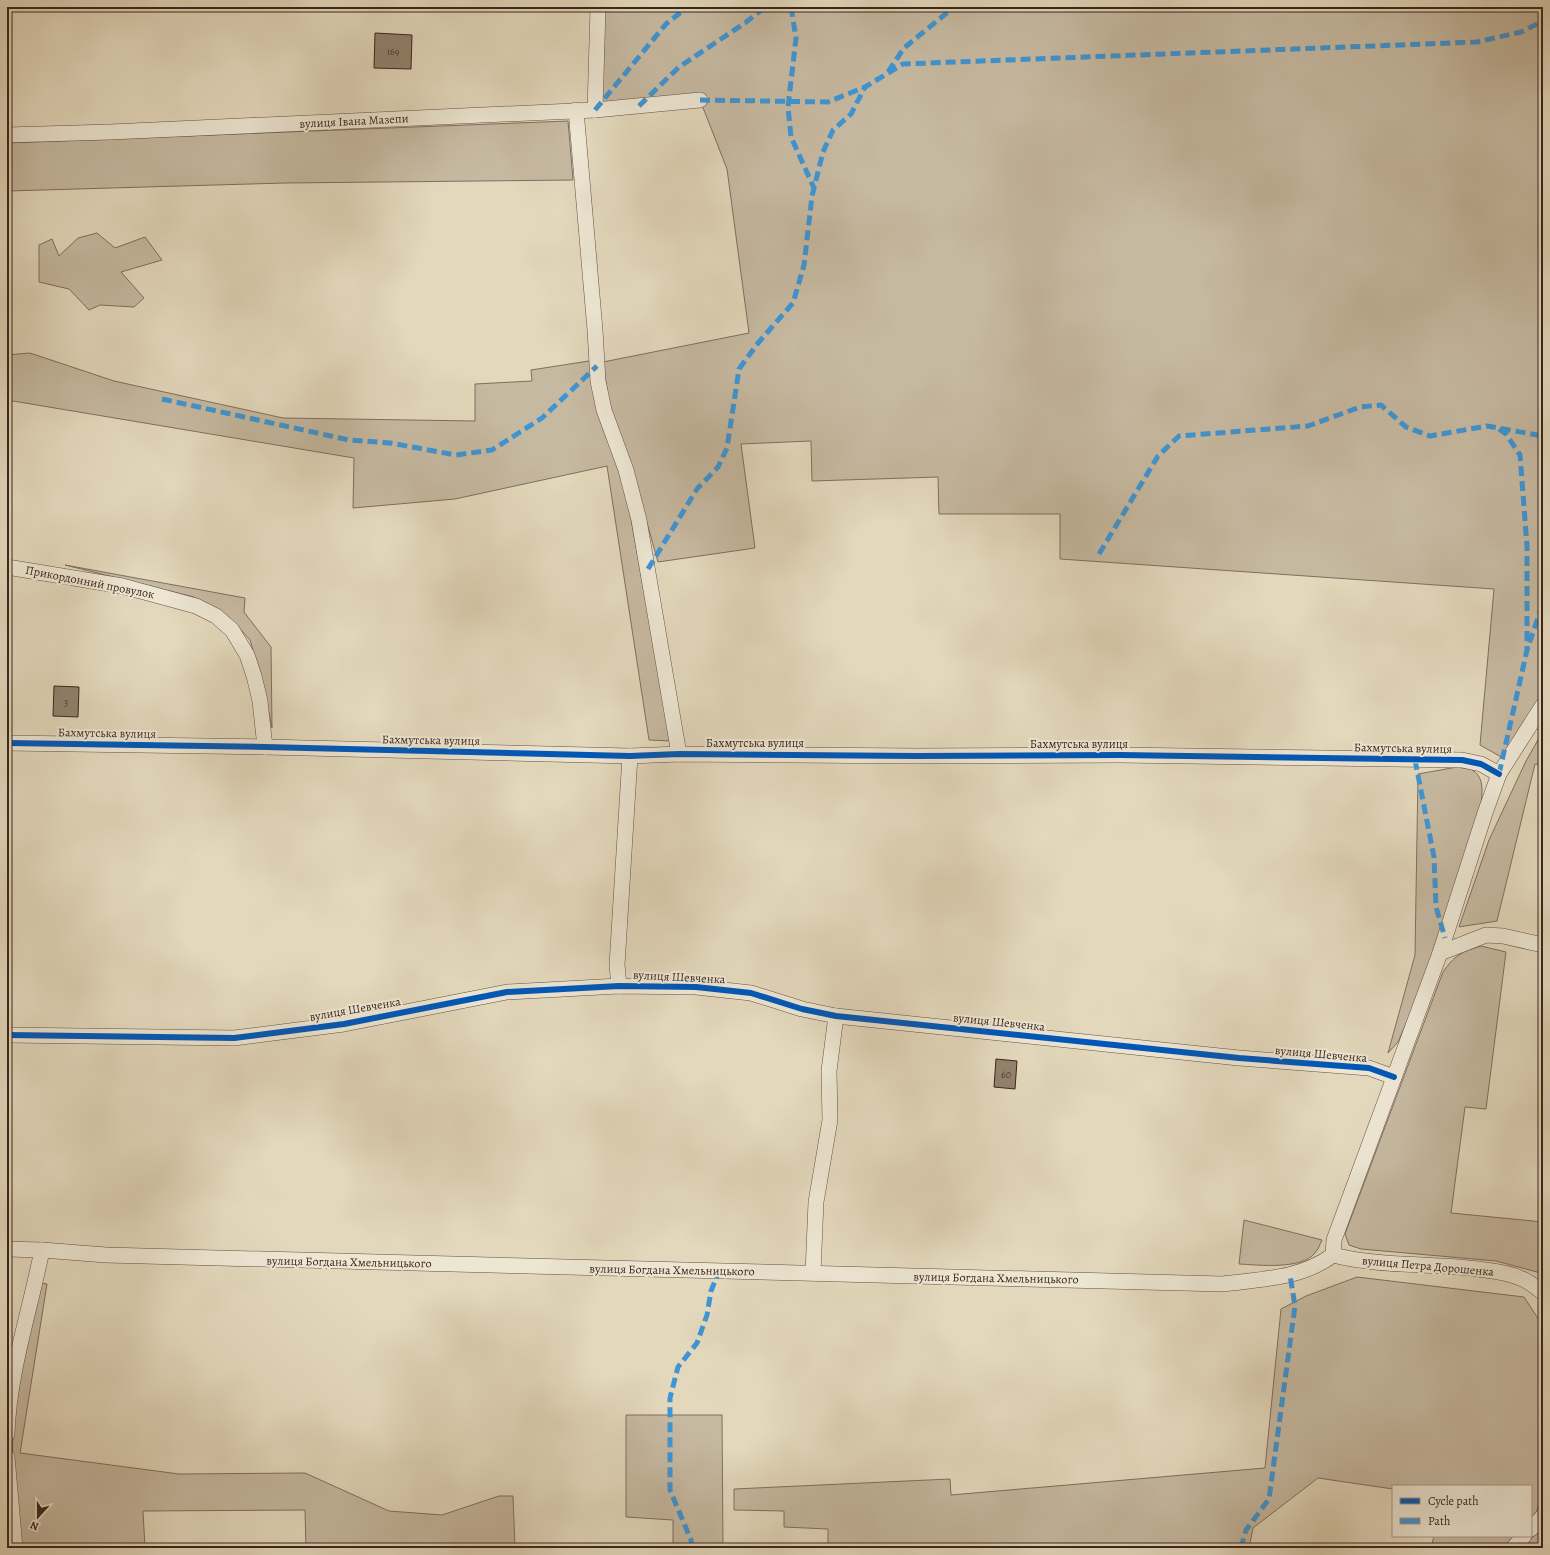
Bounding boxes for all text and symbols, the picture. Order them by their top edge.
house number: 169 [387,45,400,58]
street label: вулиця Івана Мазепи [299,110,409,132]
street label: Прикордонний провулок [24,562,156,602]
house number: 3 [64,696,68,709]
street label: Бахмутська вулиця [58,724,156,742]
street label: Бахмутська вулиця [382,731,480,749]
street label: Бахмутська вулиця [706,735,804,751]
street label: Бахмутська вулиця [1030,736,1128,752]
street label: Бахмутська вулиця [1354,739,1452,757]
street label: вулиця Шевченка [632,967,726,987]
street label: вулиця Шевченка [308,993,402,1025]
street label: вулиця Шевченка [952,1009,1046,1035]
street label: вулиця Шевченка [1274,1042,1368,1066]
house number: 60 [1001,1068,1011,1081]
street label: вулиця Петра Дорошенка [1361,1252,1495,1280]
street label: вулиця Богдана Хмельницького [266,1253,432,1271]
street label: вулиця Богдана Хмельницького [589,1261,755,1279]
street label: вулиця Богдана Хмельницького [913,1269,1079,1287]
legend [1392,1485,1532,1537]
text: Cycle path [1428,1493,1479,1509]
north arrow [18,1497,58,1537]
text: Path [1428,1513,1451,1529]
text: N [28,1517,41,1534]

